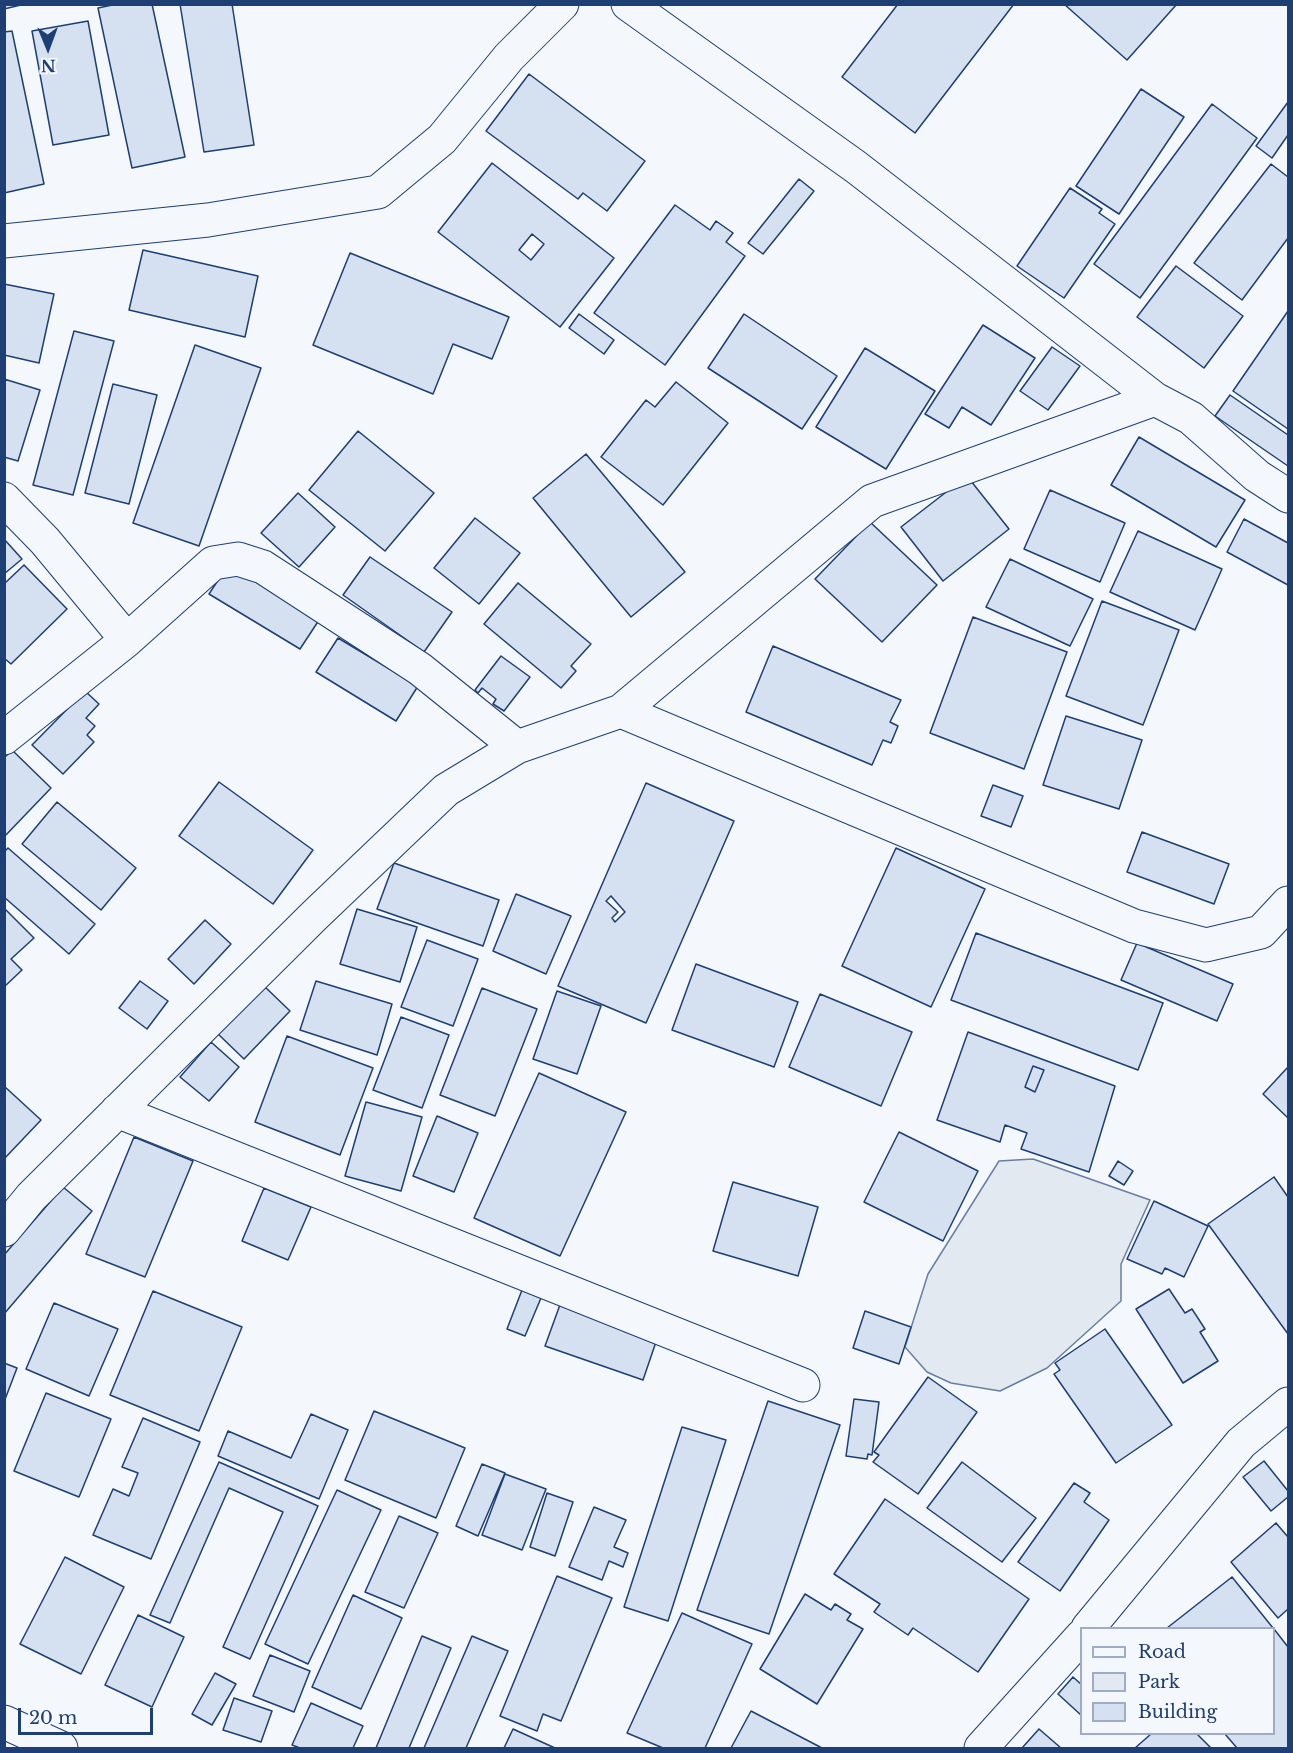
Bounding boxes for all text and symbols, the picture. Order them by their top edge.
north arrow [18,18,78,78]
text: N [41,56,56,76]
legend [1080,1627,1275,1735]
text: Road [1138,1641,1186,1663]
text: Park [1138,1671,1180,1693]
scale bar [21,1696,156,1734]
text: Building [1138,1701,1217,1723]
text: 20 m [29,1707,77,1729]

